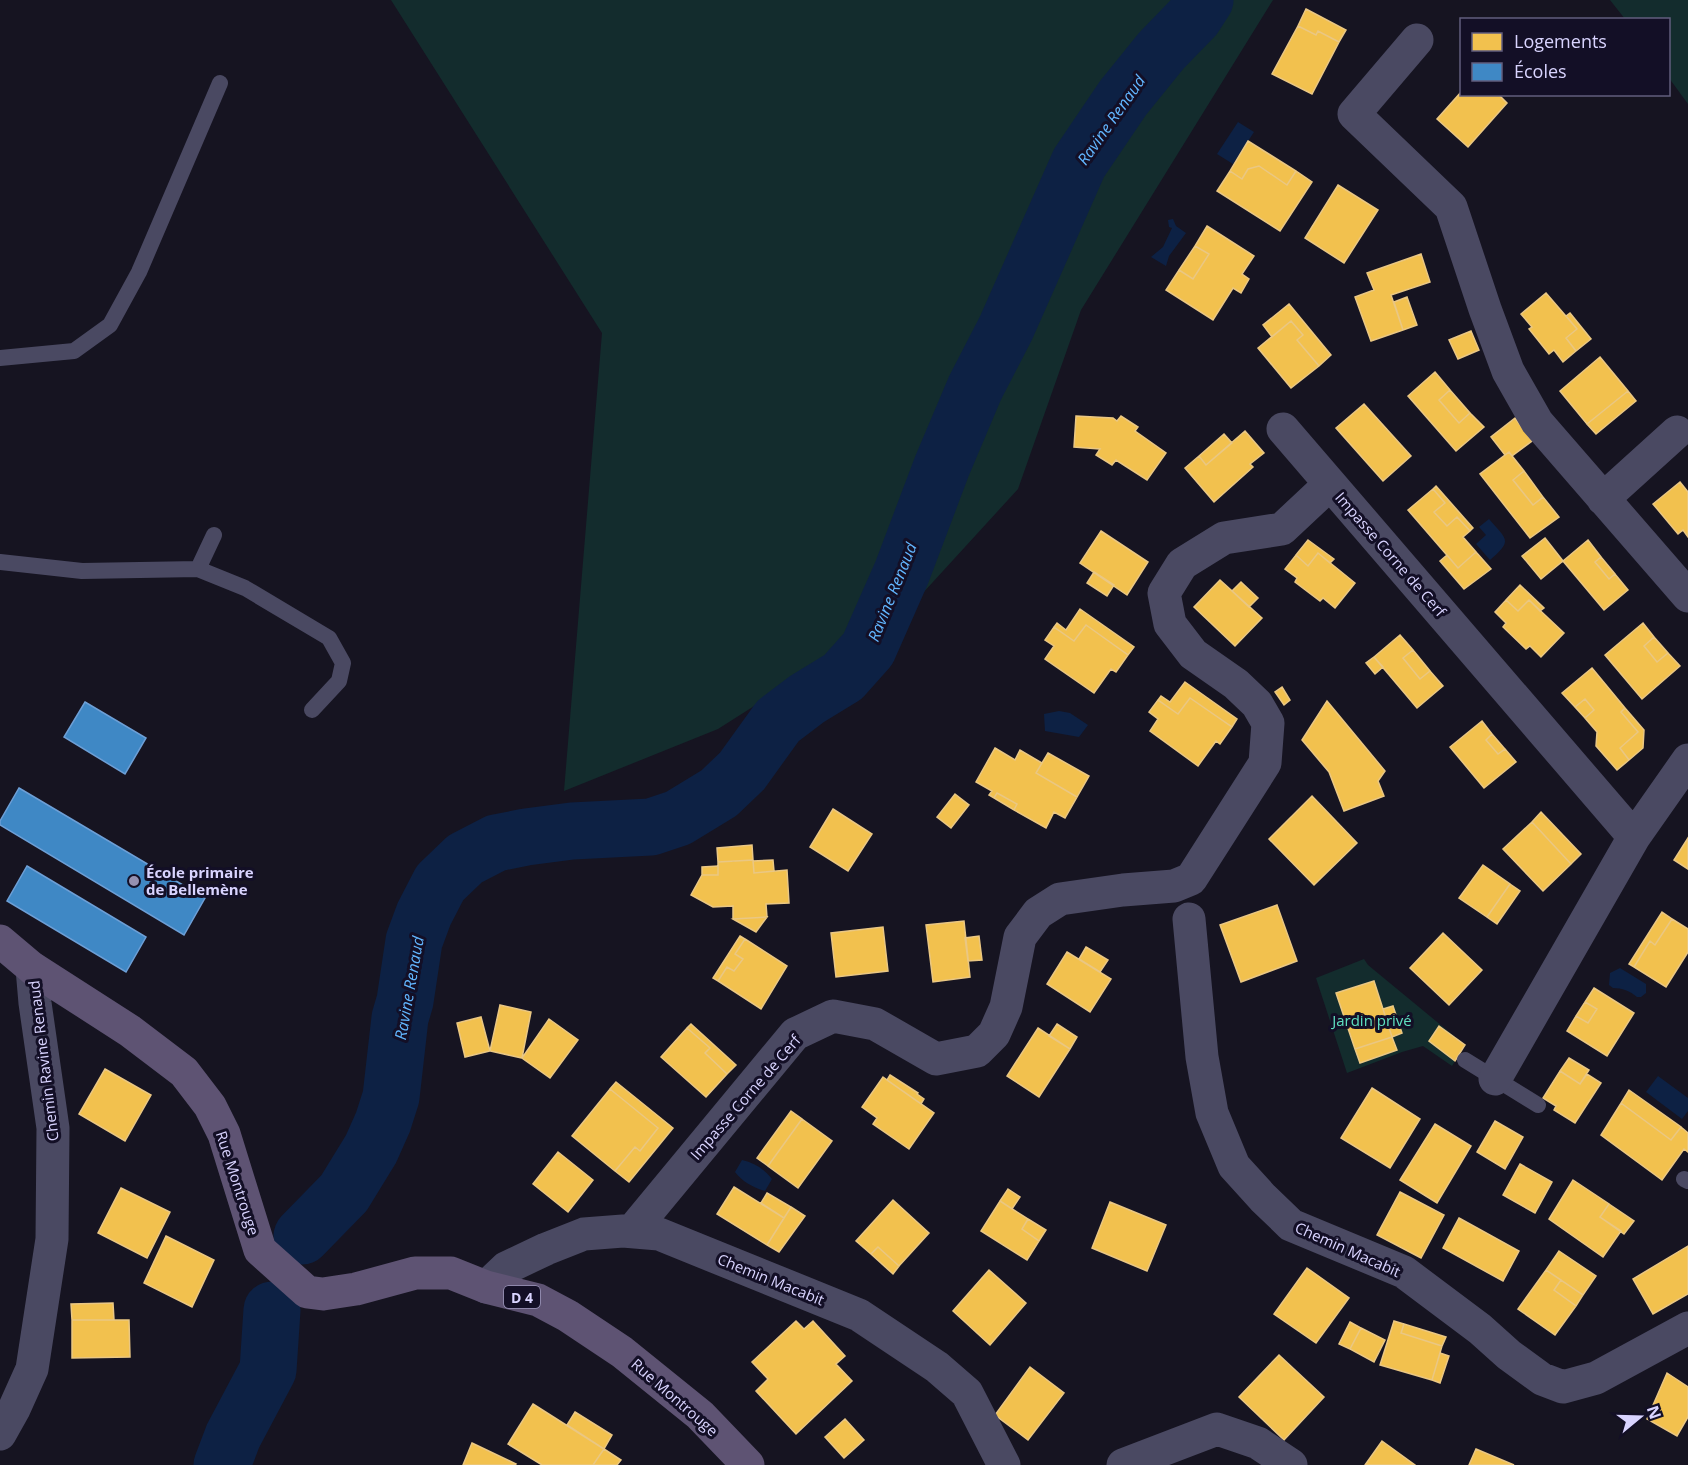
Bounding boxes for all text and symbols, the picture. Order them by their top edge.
legend [1460,18,1670,96]
text: Logements [1514,29,1607,53]
text: Écoles [1514,59,1567,83]
water label: Ravine Renaud [1072,70,1150,169]
street label: Impasse Corne de Cerf [1331,487,1451,621]
water label: Ravine Renaud [862,539,922,645]
place label: École primaire de Bellemène [146,862,254,899]
marker: École primaire de Bellemène [127,874,141,888]
water label: Ravine Renaud [389,934,429,1042]
street label: Chemin Ravine Renaud [23,979,63,1143]
park label: Jardin privé [1330,1010,1412,1030]
street label: Impasse Corne de Cerf [685,1030,805,1164]
street label: Rue Montrouge [212,1128,264,1238]
street label: Chemin Macabit [1292,1217,1404,1281]
street label: Chemin Macabit [715,1248,827,1310]
road number: D 4 [504,1286,540,1308]
street label: Rue Montrouge [627,1354,723,1440]
north arrow [1610,1387,1670,1447]
text: N [1642,1402,1667,1422]

